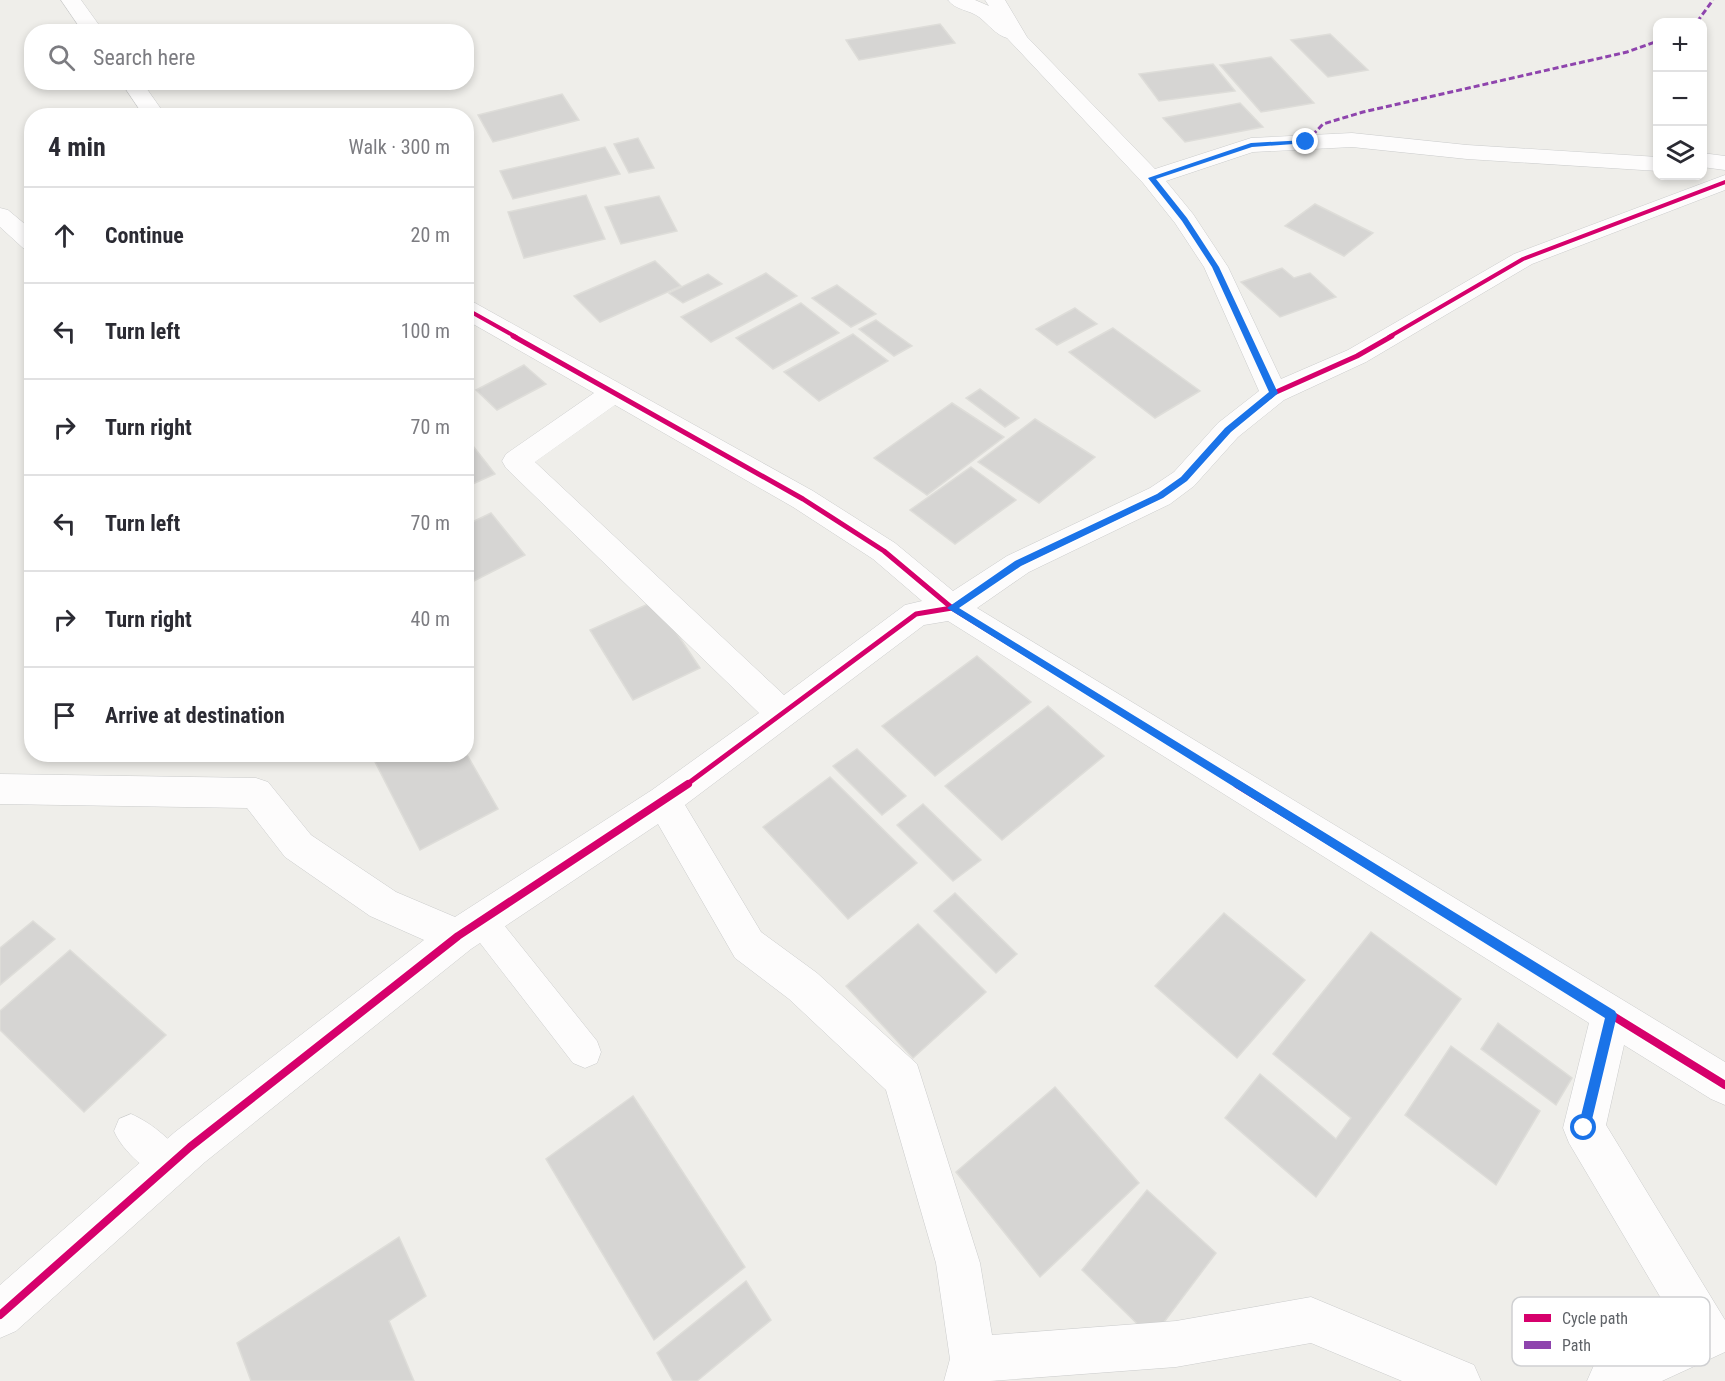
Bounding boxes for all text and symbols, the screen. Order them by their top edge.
map controls [1653,18,1707,180]
button: + [1653,18,1707,72]
search box [24,24,474,90]
icon: search [45,41,78,74]
text: Search here [93,45,195,70]
button: − [1653,72,1707,126]
button: layers [1653,126,1707,180]
route end [1292,128,1318,154]
text: 4 min [48,132,106,162]
text: Walk · 300 m [349,135,450,159]
icon: ahead [48,219,81,252]
text: Continue [105,223,184,248]
text: 20 m [411,223,450,247]
icon: left [48,315,81,348]
text: Turn left [105,319,180,344]
text: 100 m [401,319,450,343]
icon: right [48,411,81,444]
text: Turn right [105,415,192,440]
text: 70 m [411,415,450,439]
icon: left [48,507,81,540]
text: Turn left [105,511,180,536]
text: 70 m [411,511,450,535]
icon: right [48,603,81,636]
text: Turn right [105,607,192,632]
text: 40 m [411,607,450,631]
icon: arrive [48,699,81,732]
text: Arrive at destination [105,703,285,728]
route start [1570,1114,1596,1140]
legend [1512,1297,1710,1366]
text: Cycle path [1562,1309,1628,1328]
text: Path [1562,1336,1591,1355]

